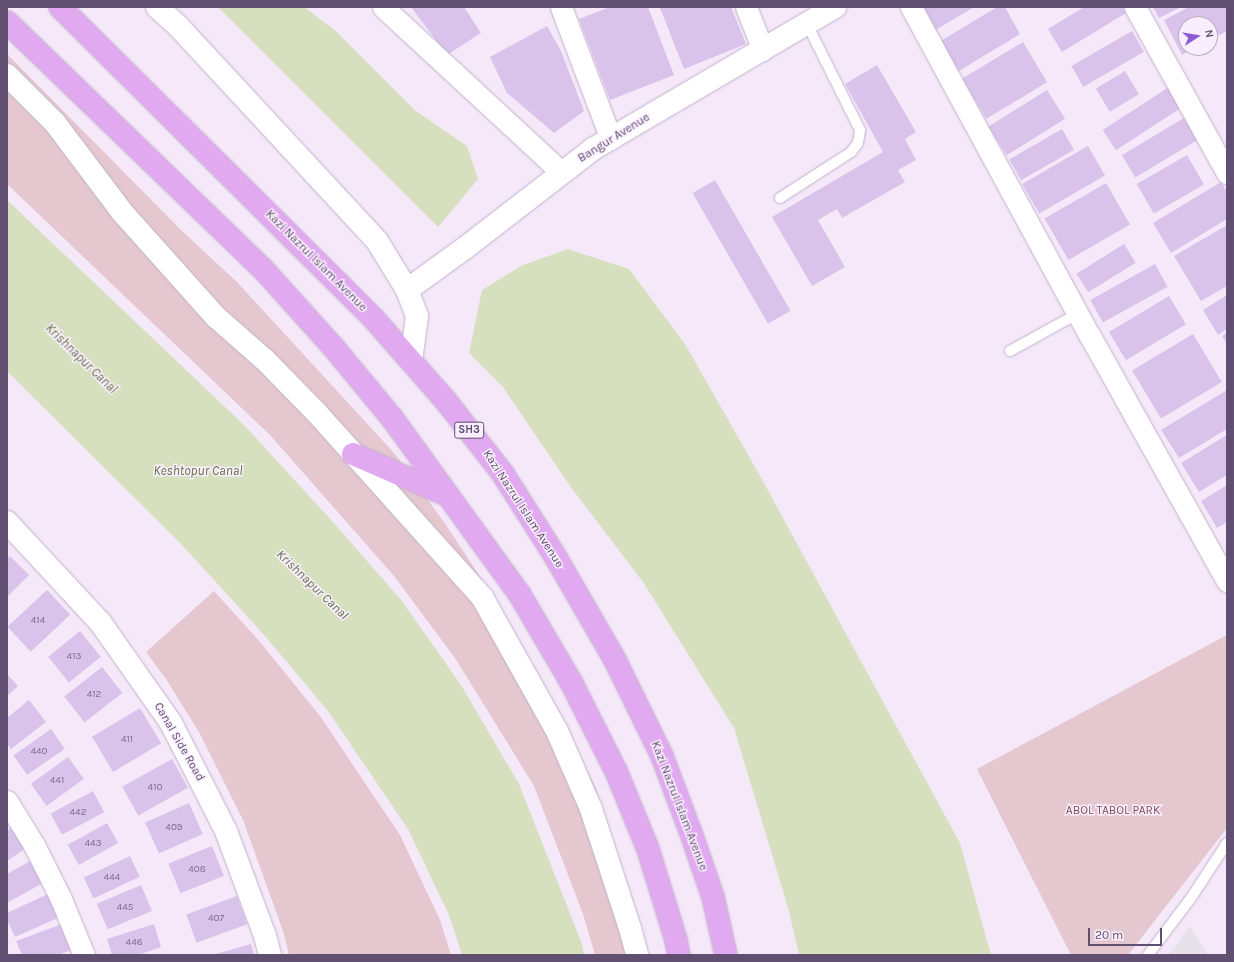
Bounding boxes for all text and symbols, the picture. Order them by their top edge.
north arrow [1178,16,1218,56]
text: N [1202,28,1216,39]
street label: Bangur Avenue [575,110,653,166]
street label: Kazi Nazrul Islam Avenue [262,207,370,315]
water label: Krishnapur Canal [42,321,120,397]
road number: SH3 [454,421,484,439]
street label: Kazi Nazrul Islam Avenue [480,447,566,571]
water label: Keshtopur Canal [153,463,243,479]
water label: Krishnapur Canal [273,547,351,623]
house number: 414 [31,615,45,627]
house number: 413 [67,651,81,663]
house number: 412 [87,689,101,701]
street label: Canal Side Road [151,700,207,784]
house number: 411 [121,734,133,746]
street label: Kazi Nazrul Islam Avenue [648,739,710,873]
house number: 440 [30,746,48,758]
house number: 441 [50,775,64,787]
house number: 410 [148,782,162,794]
park label: ABOL TABOL PARK [1066,804,1160,818]
house number: 442 [70,807,86,819]
house number: 409 [165,822,183,834]
house number: 443 [84,838,102,850]
house number: 408 [188,864,206,876]
house number: 444 [104,872,120,884]
house number: 445 [117,902,133,914]
house number: 407 [208,913,224,925]
scale bar [1090,920,1164,946]
text: 20 m [1095,928,1123,942]
house number: 446 [126,937,142,949]

